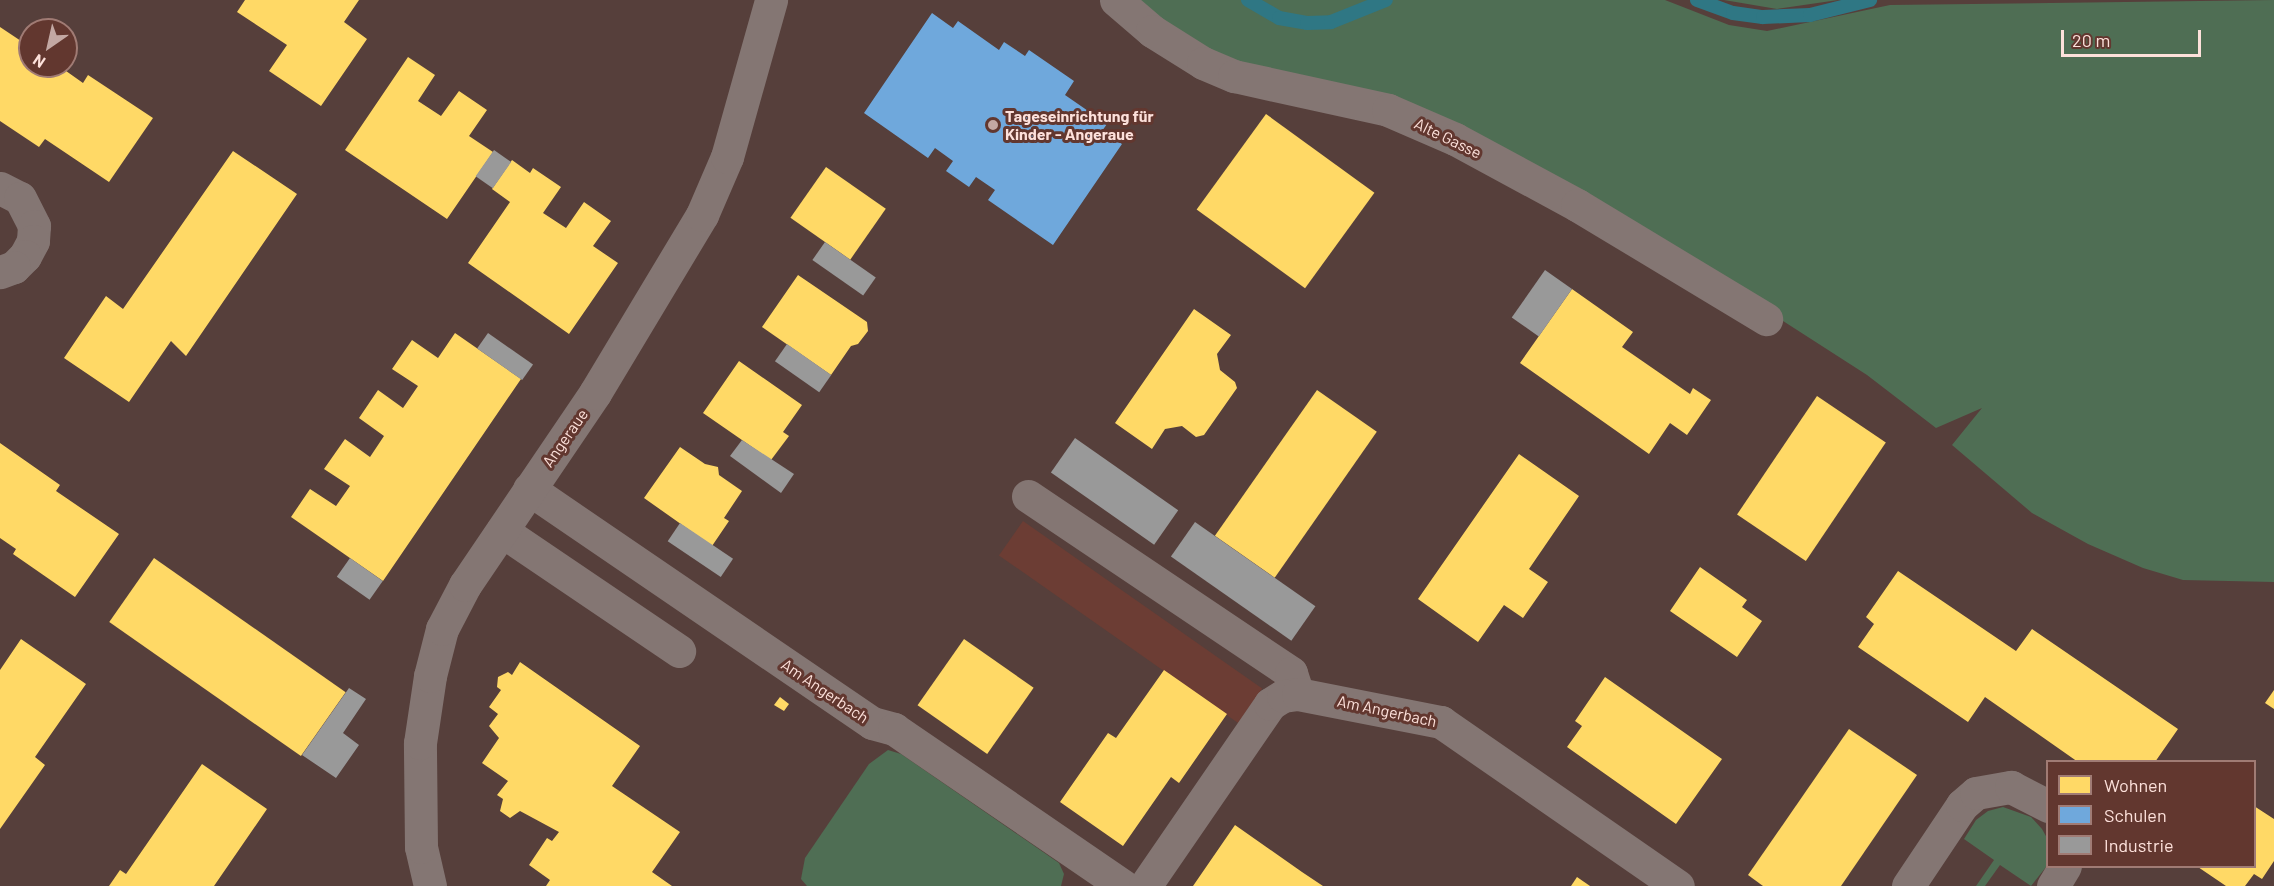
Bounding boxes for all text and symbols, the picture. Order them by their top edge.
north arrow [18,18,78,78]
scale bar [2064,18,2204,56]
text: 20 m [2072,29,2110,51]
text: N [29,51,49,73]
place label: Tageseinrichtung für Kinder - Angeraue [1005,106,1154,144]
street label: Alte Gasse [1411,114,1485,162]
marker: Tageseinrichtung für Kinder - Angeraue [986,118,1000,132]
street label: Angeraue [538,405,592,471]
street label: Am Angerbach [778,655,872,727]
street label: Am Angerbach [1335,691,1439,731]
legend [2046,760,2256,868]
text: Wohnen [2104,774,2167,796]
text: Schulen [2104,804,2167,826]
text: Industrie [2104,834,2174,856]

